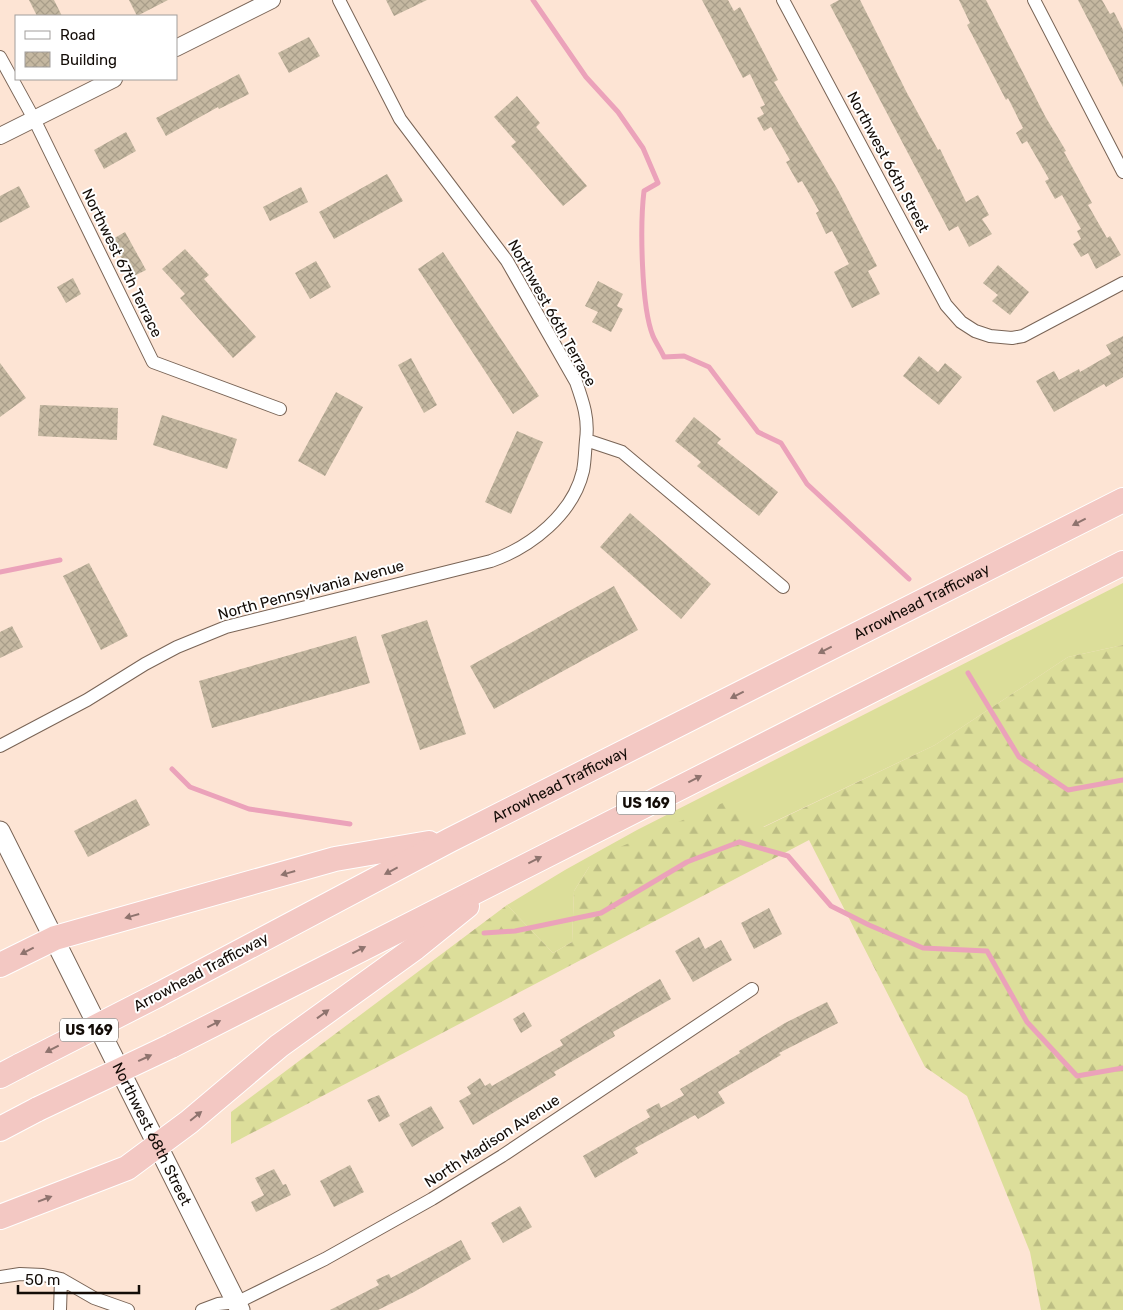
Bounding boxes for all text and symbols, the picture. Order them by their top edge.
legend [15,15,178,80]
text: Road [60,26,96,44]
text: Building [60,51,117,69]
street label: Northwest 66th Street [843,88,933,236]
street label: Northwest 67th Terrace [78,186,166,340]
street label: Northwest 66th Terrace [504,236,600,390]
one-way arrow [1072,518,1087,526]
street label: North Pennsylvania Avenue [216,556,406,624]
street label: Arrowhead Trafficway [851,560,993,644]
one-way arrow [818,647,832,655]
one-way arrow [730,691,744,699]
street label: Arrowhead Trafficway [489,742,631,826]
one-way arrow [688,775,703,783]
road number: US 169 [617,791,675,814]
one-way arrow [528,856,542,864]
one-way arrow [384,867,399,875]
one-way arrow [281,869,296,877]
one-way arrow [124,913,139,921]
street label: Arrowhead Trafficway [130,929,272,1015]
one-way arrow [352,946,366,954]
one-way arrow [20,947,35,955]
one-way arrow [316,1009,330,1019]
road number: US 169 [60,1018,118,1042]
one-way arrow [207,1020,222,1028]
one-way arrow [45,1045,59,1053]
one-way arrow [138,1054,152,1062]
street label: Northwest 68th Street [108,1059,195,1209]
street label: North Madison Avenue [421,1091,563,1191]
one-way arrow [189,1110,202,1121]
one-way arrow [38,1195,53,1202]
scale bar [18,1262,139,1294]
text: 50 m [25,1271,60,1289]

